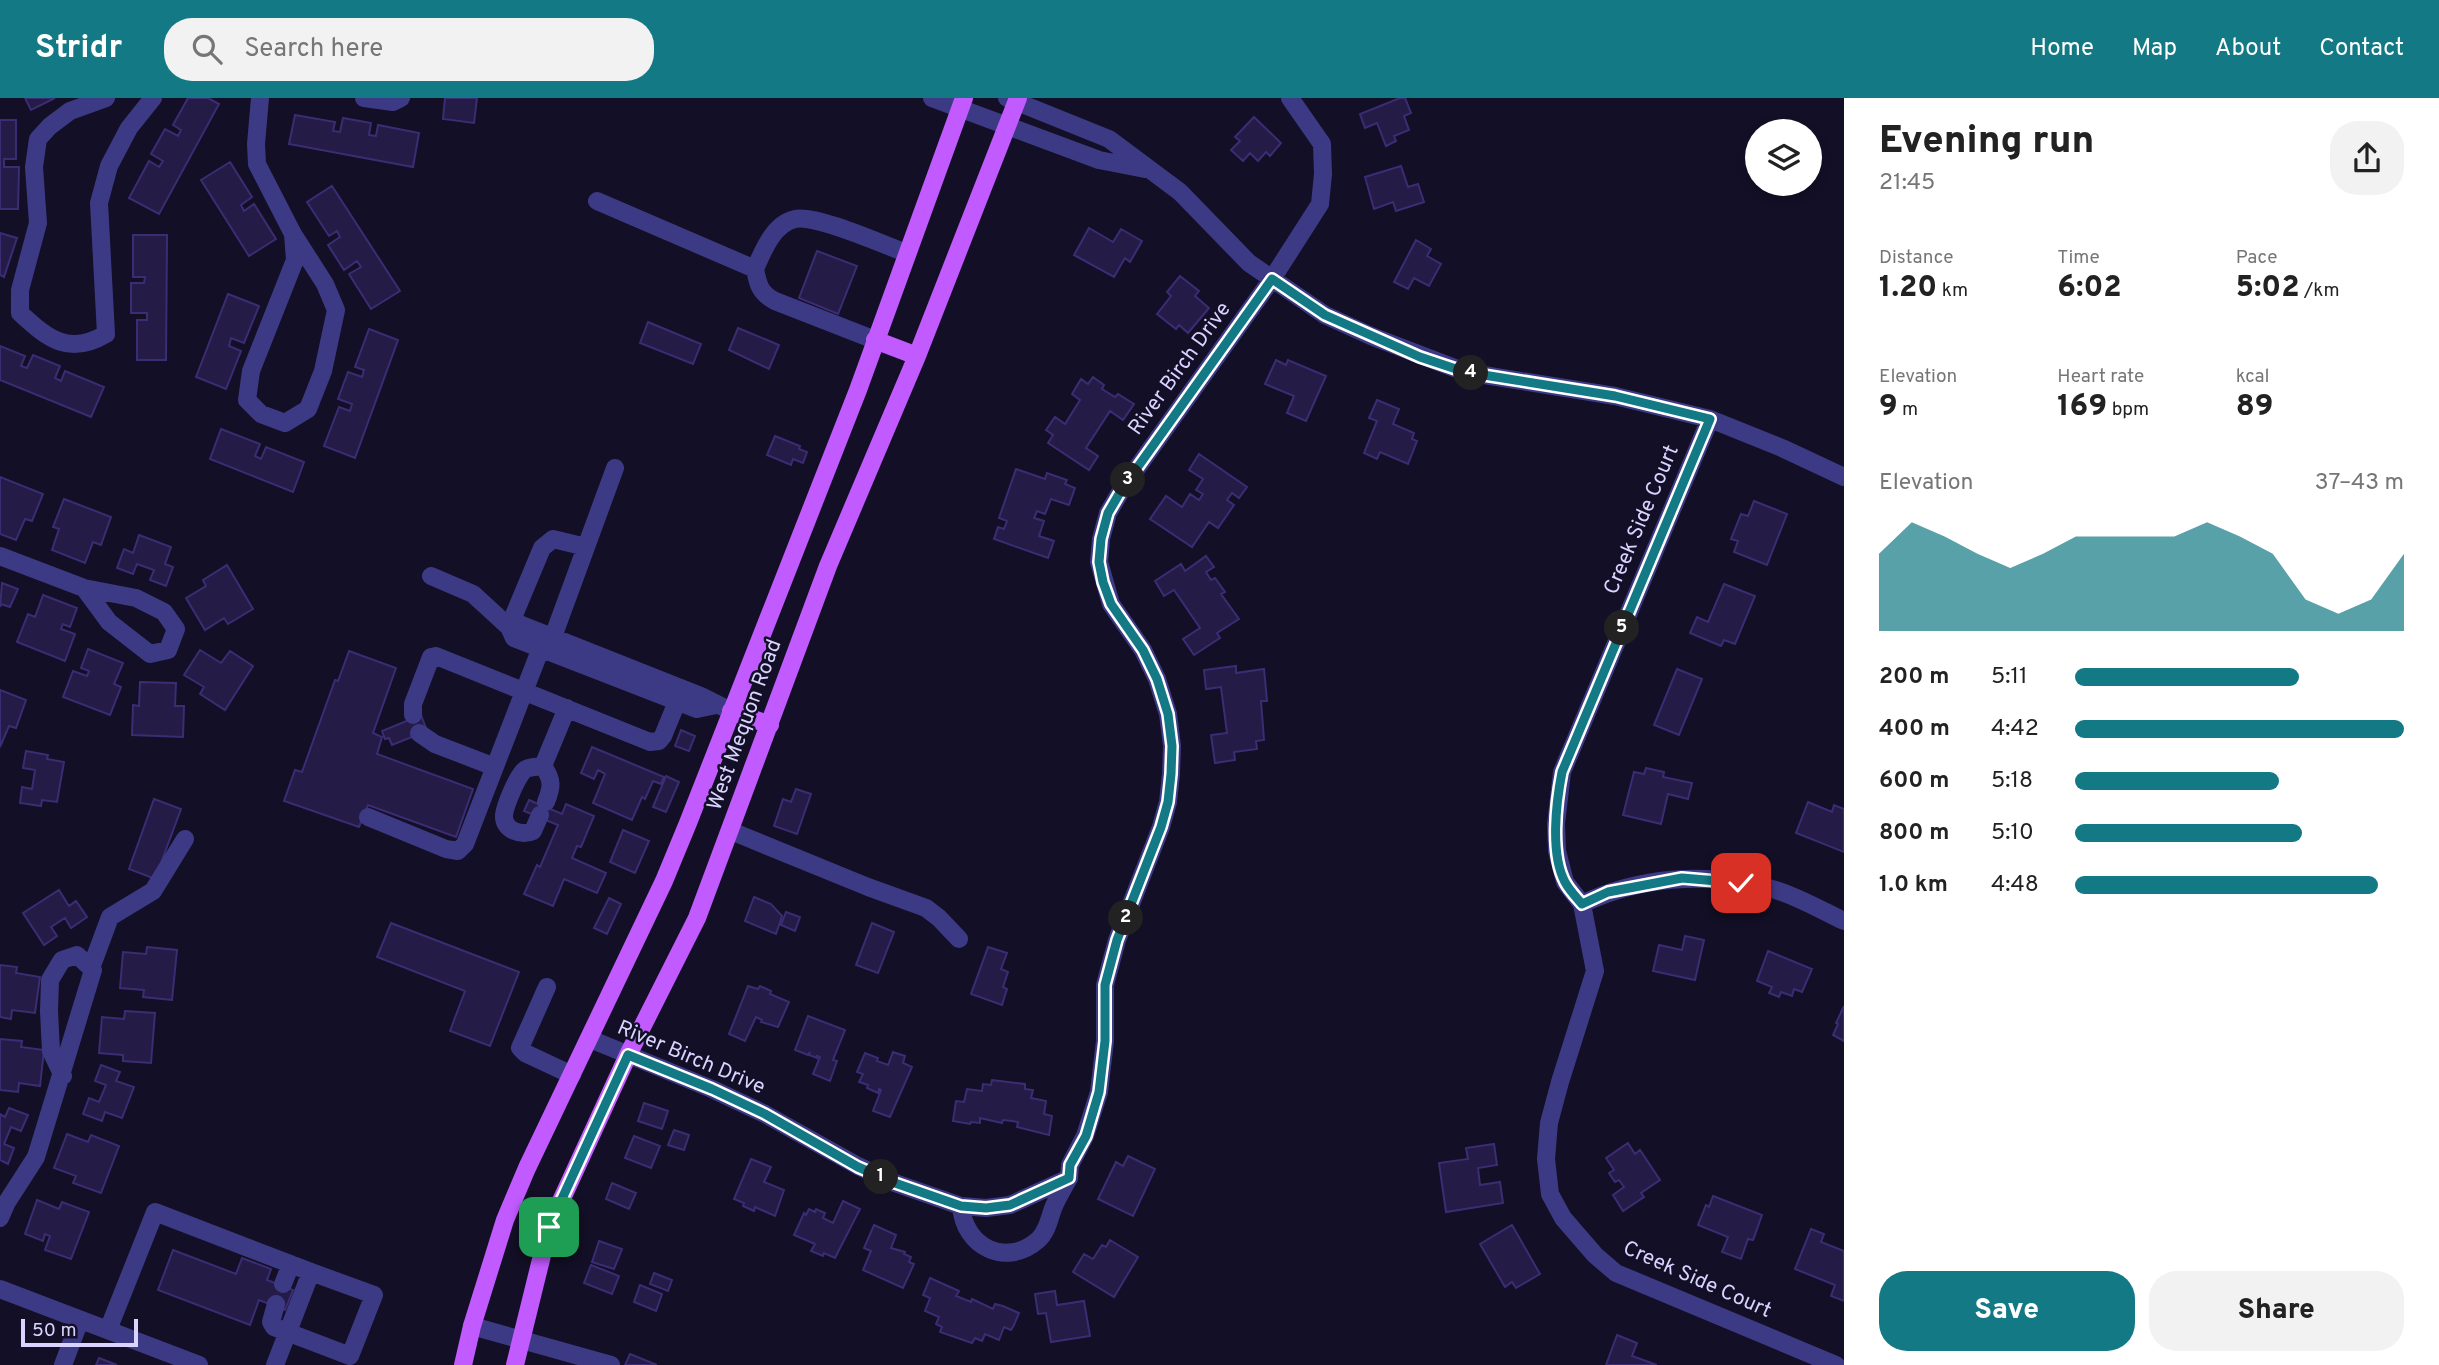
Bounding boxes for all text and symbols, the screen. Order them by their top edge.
search box [164,18,654,81]
text: Stridr [35,28,122,70]
icon: search [188,30,226,68]
text: Search here [244,33,383,66]
text: Home [2030,34,2094,64]
text: Map [2132,34,2177,64]
text: About [2215,34,2281,64]
text: Contact [2319,34,2404,64]
text: Evening run [1879,118,2094,167]
map controls [1745,119,1822,196]
button: layers [1745,119,1822,196]
button: share [2330,121,2404,195]
text: 21:45 [1879,169,1935,198]
text: Distance [1879,246,1954,270]
text: Time [2057,246,2100,270]
text: Pace [2236,246,2277,270]
text: 1.20 [1879,270,1937,307]
text: 6:02 [2057,270,2122,307]
text: 5:02 [2236,270,2300,307]
text: km [1937,279,1968,303]
text: /km [2300,279,2339,303]
street label: River Birch Drive [1123,297,1237,441]
pin: 4 [1454,356,1488,390]
text: 4 [1464,360,1477,384]
text: Elevation [1879,365,1957,389]
text: Heart rate [2057,365,2144,389]
text: kcal [2236,365,2269,389]
text: 9 [1879,389,1898,426]
text: 169 [2057,389,2107,426]
text: 89 [2236,389,2273,426]
text: m [1898,398,1918,422]
text: bpm [2107,398,2149,422]
street label: Creek Side Court [1598,441,1686,599]
pin: 3 [1110,462,1146,498]
text: 3 [1122,467,1133,491]
text: Elevation [1879,469,1974,498]
text: 37–43 m [2315,469,2404,498]
pin: 5 [1604,610,1640,646]
text: 5 [1616,615,1627,639]
street label: West Mequon Road [702,636,788,814]
text: 200 m [1879,663,1949,692]
text: 5:11 [1991,663,2028,692]
text: 400 m [1879,715,1950,744]
text: 4:42 [1991,715,2039,744]
text: 600 m [1879,767,1949,796]
text: 5:18 [1991,767,2033,796]
text: 800 m [1879,819,1949,848]
text: 5:10 [1991,819,2034,848]
pin [1711,853,1771,913]
icon: check [1722,864,1760,902]
text: 1.0 km [1879,871,1948,900]
text: 4:48 [1991,871,2039,900]
pin: 2 [1108,900,1144,936]
text: 2 [1120,905,1131,929]
street label: River Birch Drive [613,1015,769,1101]
pin: 1 [864,1160,898,1194]
text: 1 [877,1164,884,1188]
pin [519,1197,579,1257]
icon: arrive [530,1208,568,1246]
street label: Creek Side Court [1618,1235,1776,1325]
button: Save [1879,1271,2135,1351]
button: Share [2149,1271,2404,1351]
scale bar [21,1316,138,1348]
text: 50 m [32,1319,77,1343]

